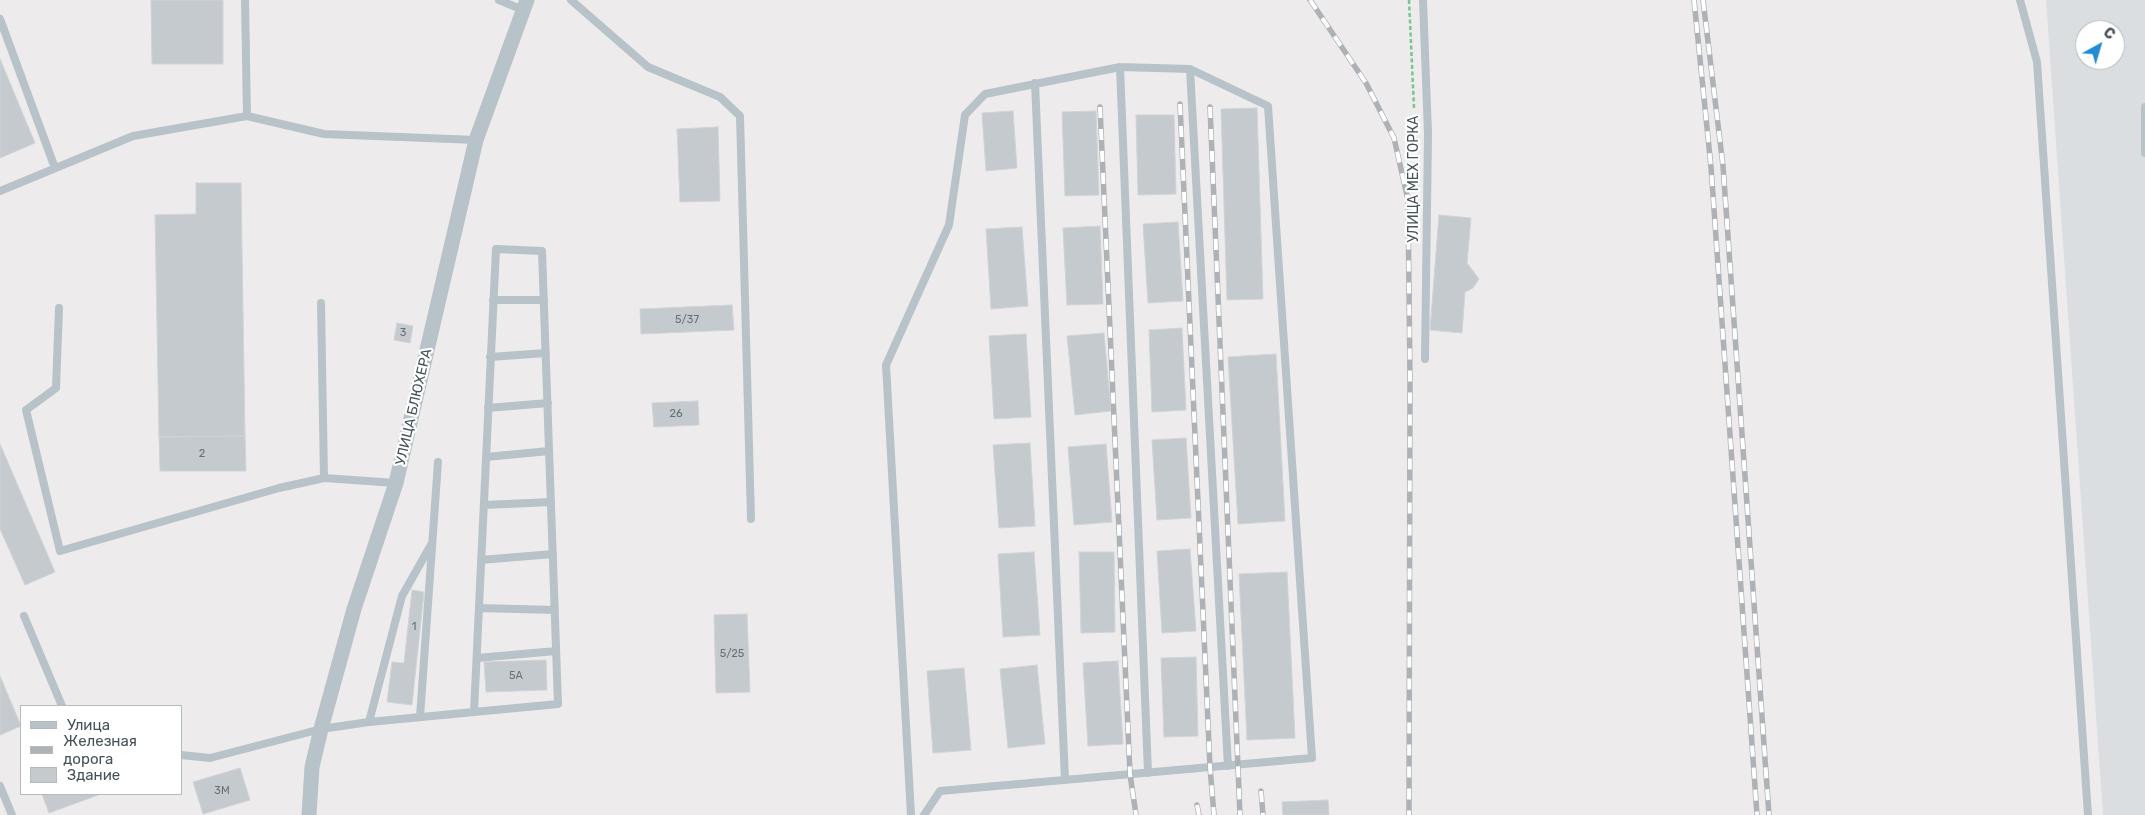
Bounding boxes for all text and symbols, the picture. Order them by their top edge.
north arrow [2075,20,2125,70]
text: С [2100,24,2118,43]
street label: УЛИЦА МЕХ ГОРКА [1406,116,1422,242]
house number: 5/37 [675,313,699,327]
house number: 3 [400,326,406,340]
street label: УЛИЦА БЛЮХЕРА [392,347,436,467]
house number: 26 [669,407,683,421]
house number: 2 [199,447,205,461]
house number: 1 [412,620,416,634]
house number: 5/25 [720,647,744,661]
house number: 5А [509,669,523,683]
legend [20,705,182,795]
text: Улица [67,716,110,734]
text: Железная дорога [63,732,137,768]
text: Здание [67,766,120,784]
house number: 3М [214,784,230,798]

